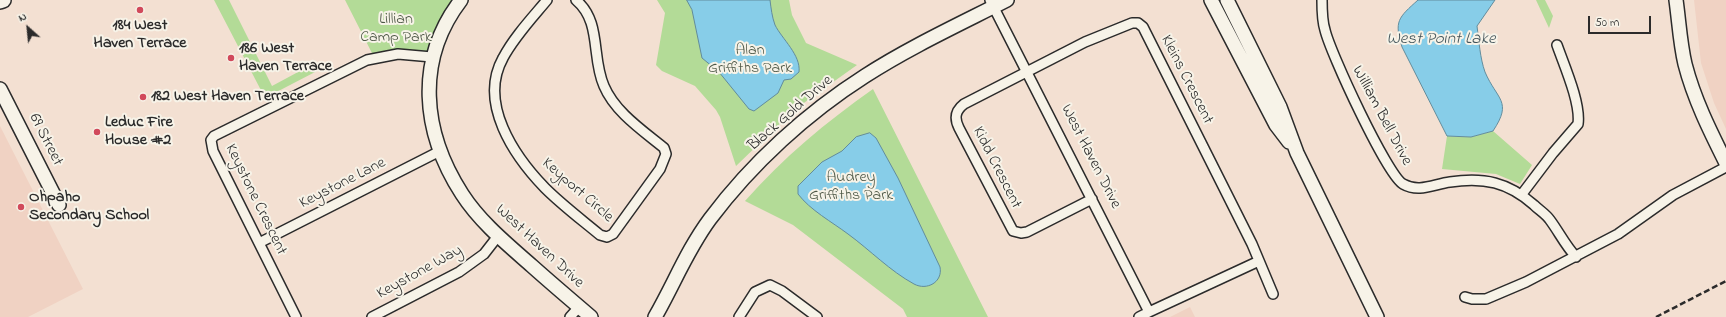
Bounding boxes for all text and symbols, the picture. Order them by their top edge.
marker: 184 West Haven Terrace [135,5,145,15]
north arrow [8,8,48,48]
text: N [16,8,29,26]
scale bar [1590,8,1653,34]
park label: Lillian Camp Park [360,10,432,48]
text: 50 m [1595,14,1619,32]
place label: 184 West Haven Terrace [94,16,186,54]
water label: West Point Lake [1386,30,1496,50]
street label: Kleins Crescent [1155,32,1217,128]
place label: 186 West Haven Terrace [239,39,332,77]
park label: Alan Griffiths Park [708,41,792,79]
marker: 186 West Haven Terrace [226,53,236,63]
street label: William Bell Drive [1347,63,1415,169]
street label: Black Gold Drive [745,72,837,156]
place label: 182 West Haven Terrace [151,87,304,107]
marker: 182 West Haven Terrace [138,92,148,102]
street label: West Haven Drive [1056,102,1124,212]
street label: 69 Street [24,111,66,169]
place label: Leduc Fire House #2 [105,113,173,151]
street label: Kidd Crescent [967,124,1025,212]
marker: Leduc Fire House #2 [92,127,102,137]
street label: Keystone Crescent [220,141,290,259]
street label: Keystone Lane [297,154,389,214]
street label: Keyport Circle [537,155,617,227]
park label: Audrey Griffiths Park [809,168,893,206]
place label: Ohpaho Secondary School [29,188,149,226]
street label: West Haven Drive [491,201,587,293]
marker: Ohpaho Secondary School [16,202,26,212]
street label: Keystone Way [374,242,466,304]

